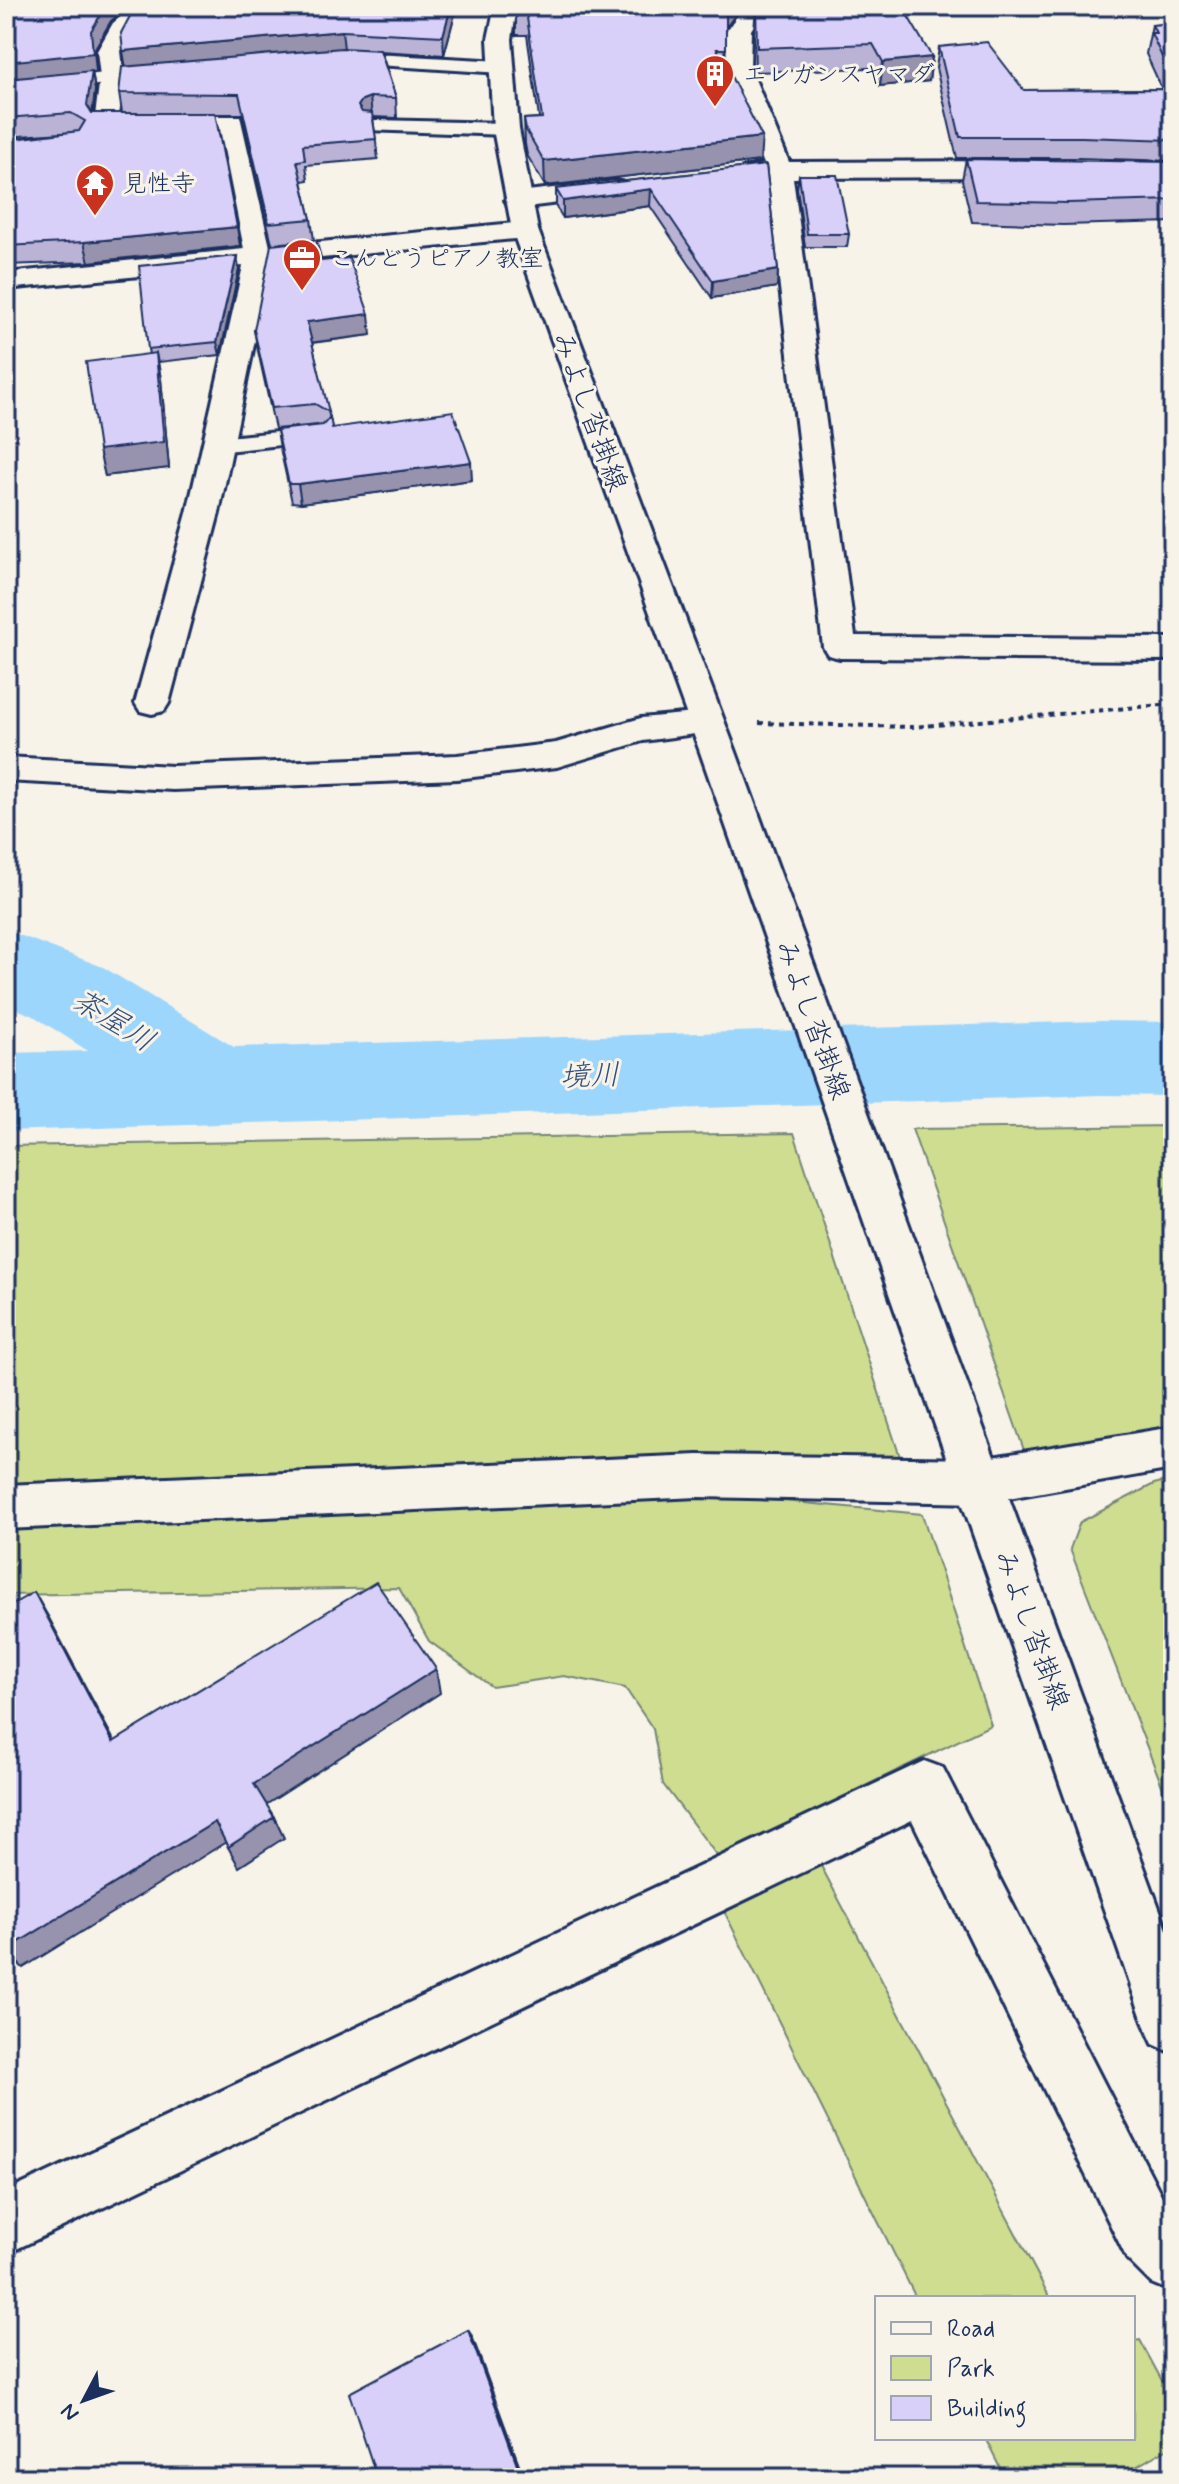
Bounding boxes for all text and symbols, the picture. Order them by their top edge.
building icon: エレガンスヤマダ [694,53,736,108]
place label: エレガンスヤマダ [743,60,935,91]
temple icon: 見性寺 [74,162,116,217]
place label: 見性寺 [123,169,195,200]
office icon: こんどうピアノ教室 [281,237,323,292]
place label: こんどうピアノ教室 [330,244,544,275]
street label: みよし沓掛線 [543,327,635,497]
street label: みよし沓掛線 [766,935,858,1105]
water label: 茶屋川 [65,981,162,1062]
water label: 境川 [559,1056,621,1097]
street label: みよし沓掛線 [985,1545,1077,1715]
legend [875,2296,1135,2440]
text: Road [947,2314,995,2345]
text: Park [947,2354,995,2385]
north arrow [44,2360,124,2440]
text: Building [947,2394,1027,2428]
text: N [55,2397,86,2427]

